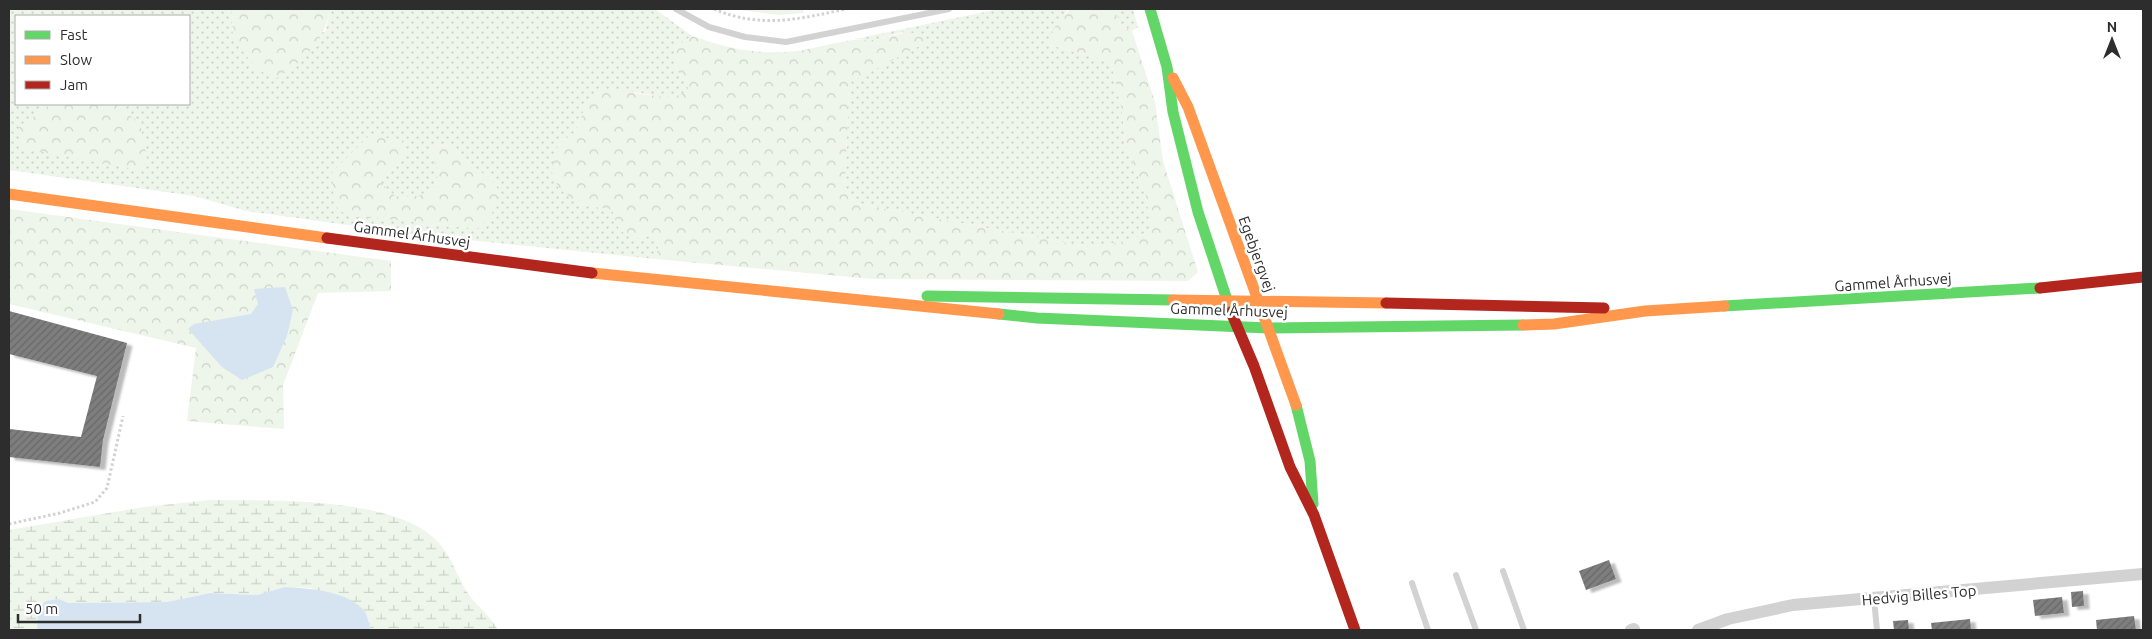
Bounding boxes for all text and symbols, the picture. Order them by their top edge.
legend [15,15,190,105]
north arrow [2087,15,2137,65]
text: N [2107,19,2117,35]
text: Fast [60,26,88,43]
text: Slow [60,51,93,68]
text: Jam [60,76,88,93]
street label: Egebjergvej [1235,214,1279,294]
street label: Gammel Århusvej [353,217,471,251]
street label: Gammel Århusvej [1834,269,1952,295]
street label: Gammel Århusvej [1170,299,1288,321]
street label: Hedvig Billes Top [1861,582,1977,608]
scale bar [18,592,140,624]
text: 50 m [25,600,58,617]

